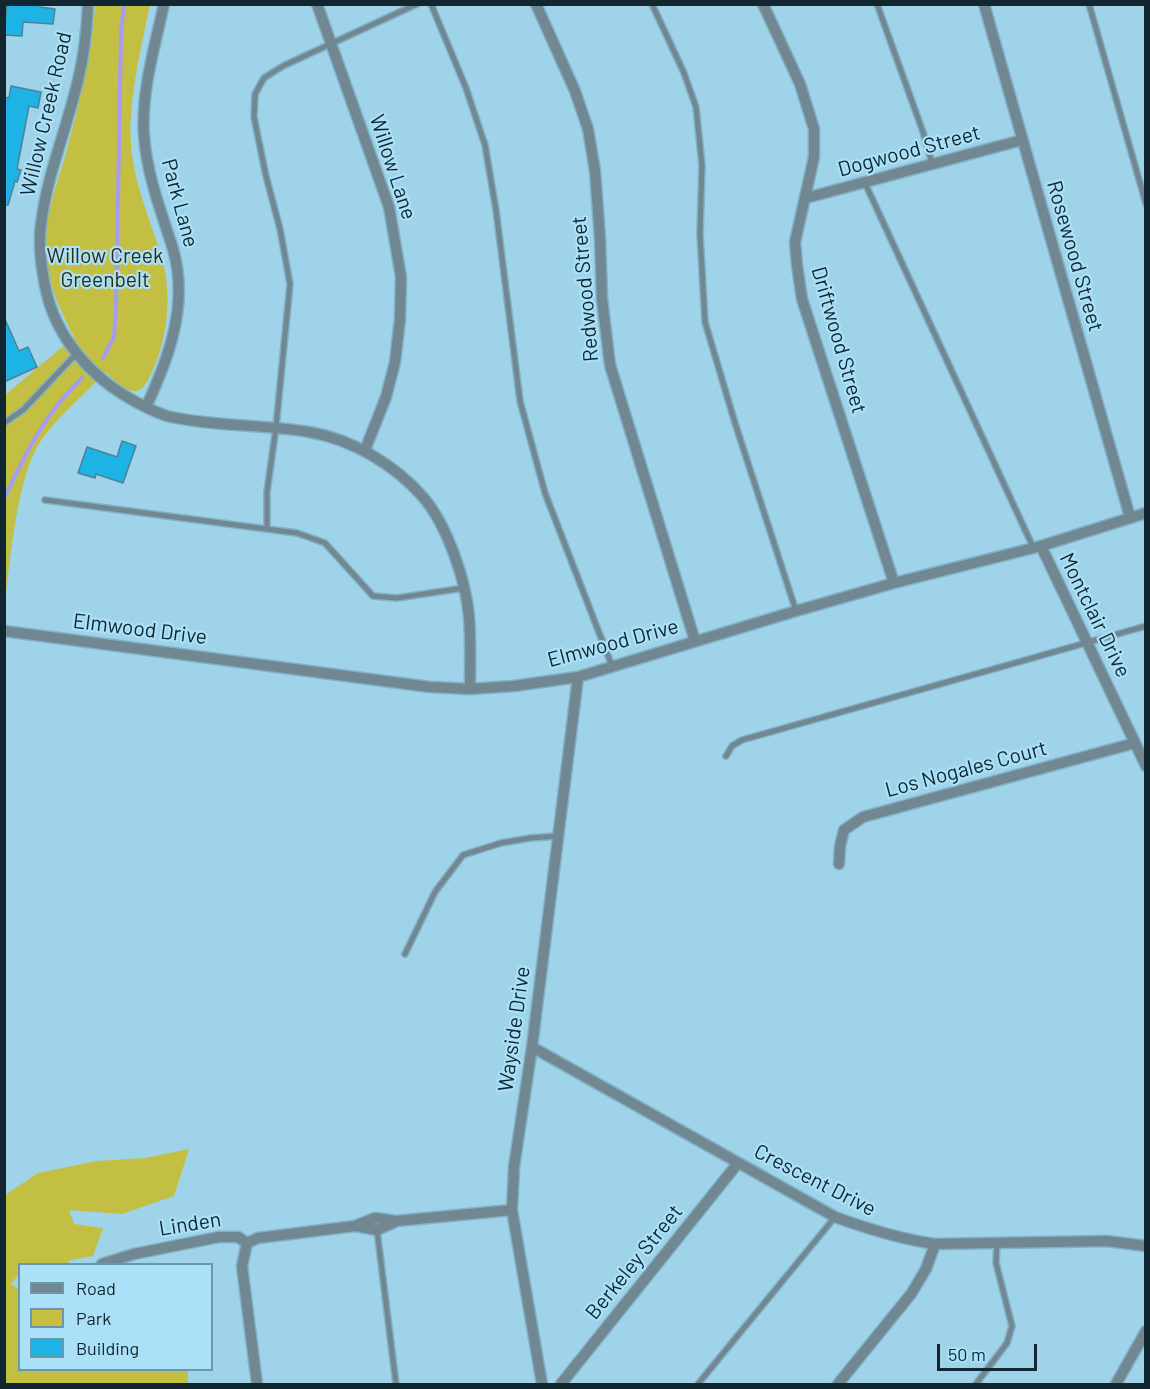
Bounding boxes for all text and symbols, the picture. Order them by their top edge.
street label: Willow Creek Road [15,29,77,199]
street label: Willow Lane [364,111,422,223]
street label: Dogwood Street [835,120,983,182]
street label: Park Lane [156,156,204,250]
street label: Rosewood Street [1041,178,1109,334]
street label: Redwood Street [566,215,604,363]
park label: Willow Creek Greenbelt [46,243,164,293]
street label: Driftwood Street [806,264,872,416]
street label: Montclair Drive [1054,549,1136,681]
street label: Elmwood Drive [72,608,208,650]
street label: Elmwood Drive [545,613,681,673]
street label: Los Nogales Court [882,735,1050,803]
street label: Wayside Drive [493,965,535,1093]
street label: Crescent Drive [750,1138,880,1222]
street label: Berkeley Street [580,1200,688,1324]
street label: Linden [157,1207,223,1241]
legend [18,1263,213,1371]
text: Road [76,1277,116,1299]
text: Park [76,1307,111,1329]
scale bar [940,1332,1040,1370]
text: Building [76,1337,139,1359]
text: 50 m [948,1343,986,1365]

